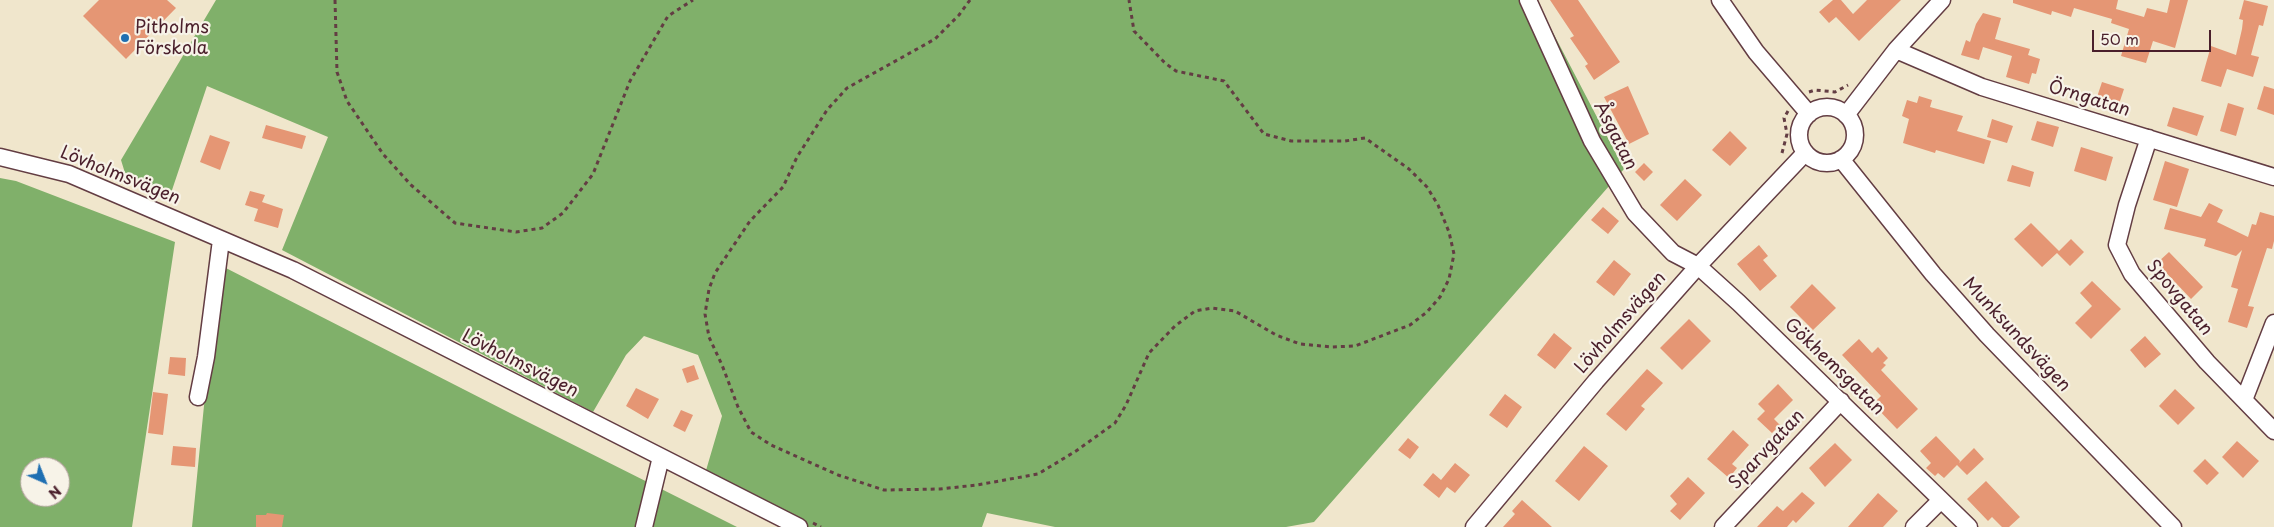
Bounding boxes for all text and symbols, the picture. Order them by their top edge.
place label: Pitholms Förskola [135,17,209,59]
scale bar [2094,20,2213,52]
text: 50 m [2100,27,2139,50]
marker: Pitholms Förskola [119,32,131,44]
street label: Örngatan [2045,76,2133,122]
street label: Åsgatan [1589,98,1641,174]
street label: Lövholmsvägen [57,142,183,210]
street label: Spovgatan [2141,256,2217,340]
street label: Lövholmsvägen [1571,268,1671,378]
street label: Munksundsvägen [1957,273,2075,397]
street label: Gökhemsgatan [1780,314,1888,420]
street label: Lövholmsvägen [458,325,582,403]
street label: Sparvgatan [1725,406,1809,494]
north arrow [20,457,70,507]
text: N [44,481,66,504]

